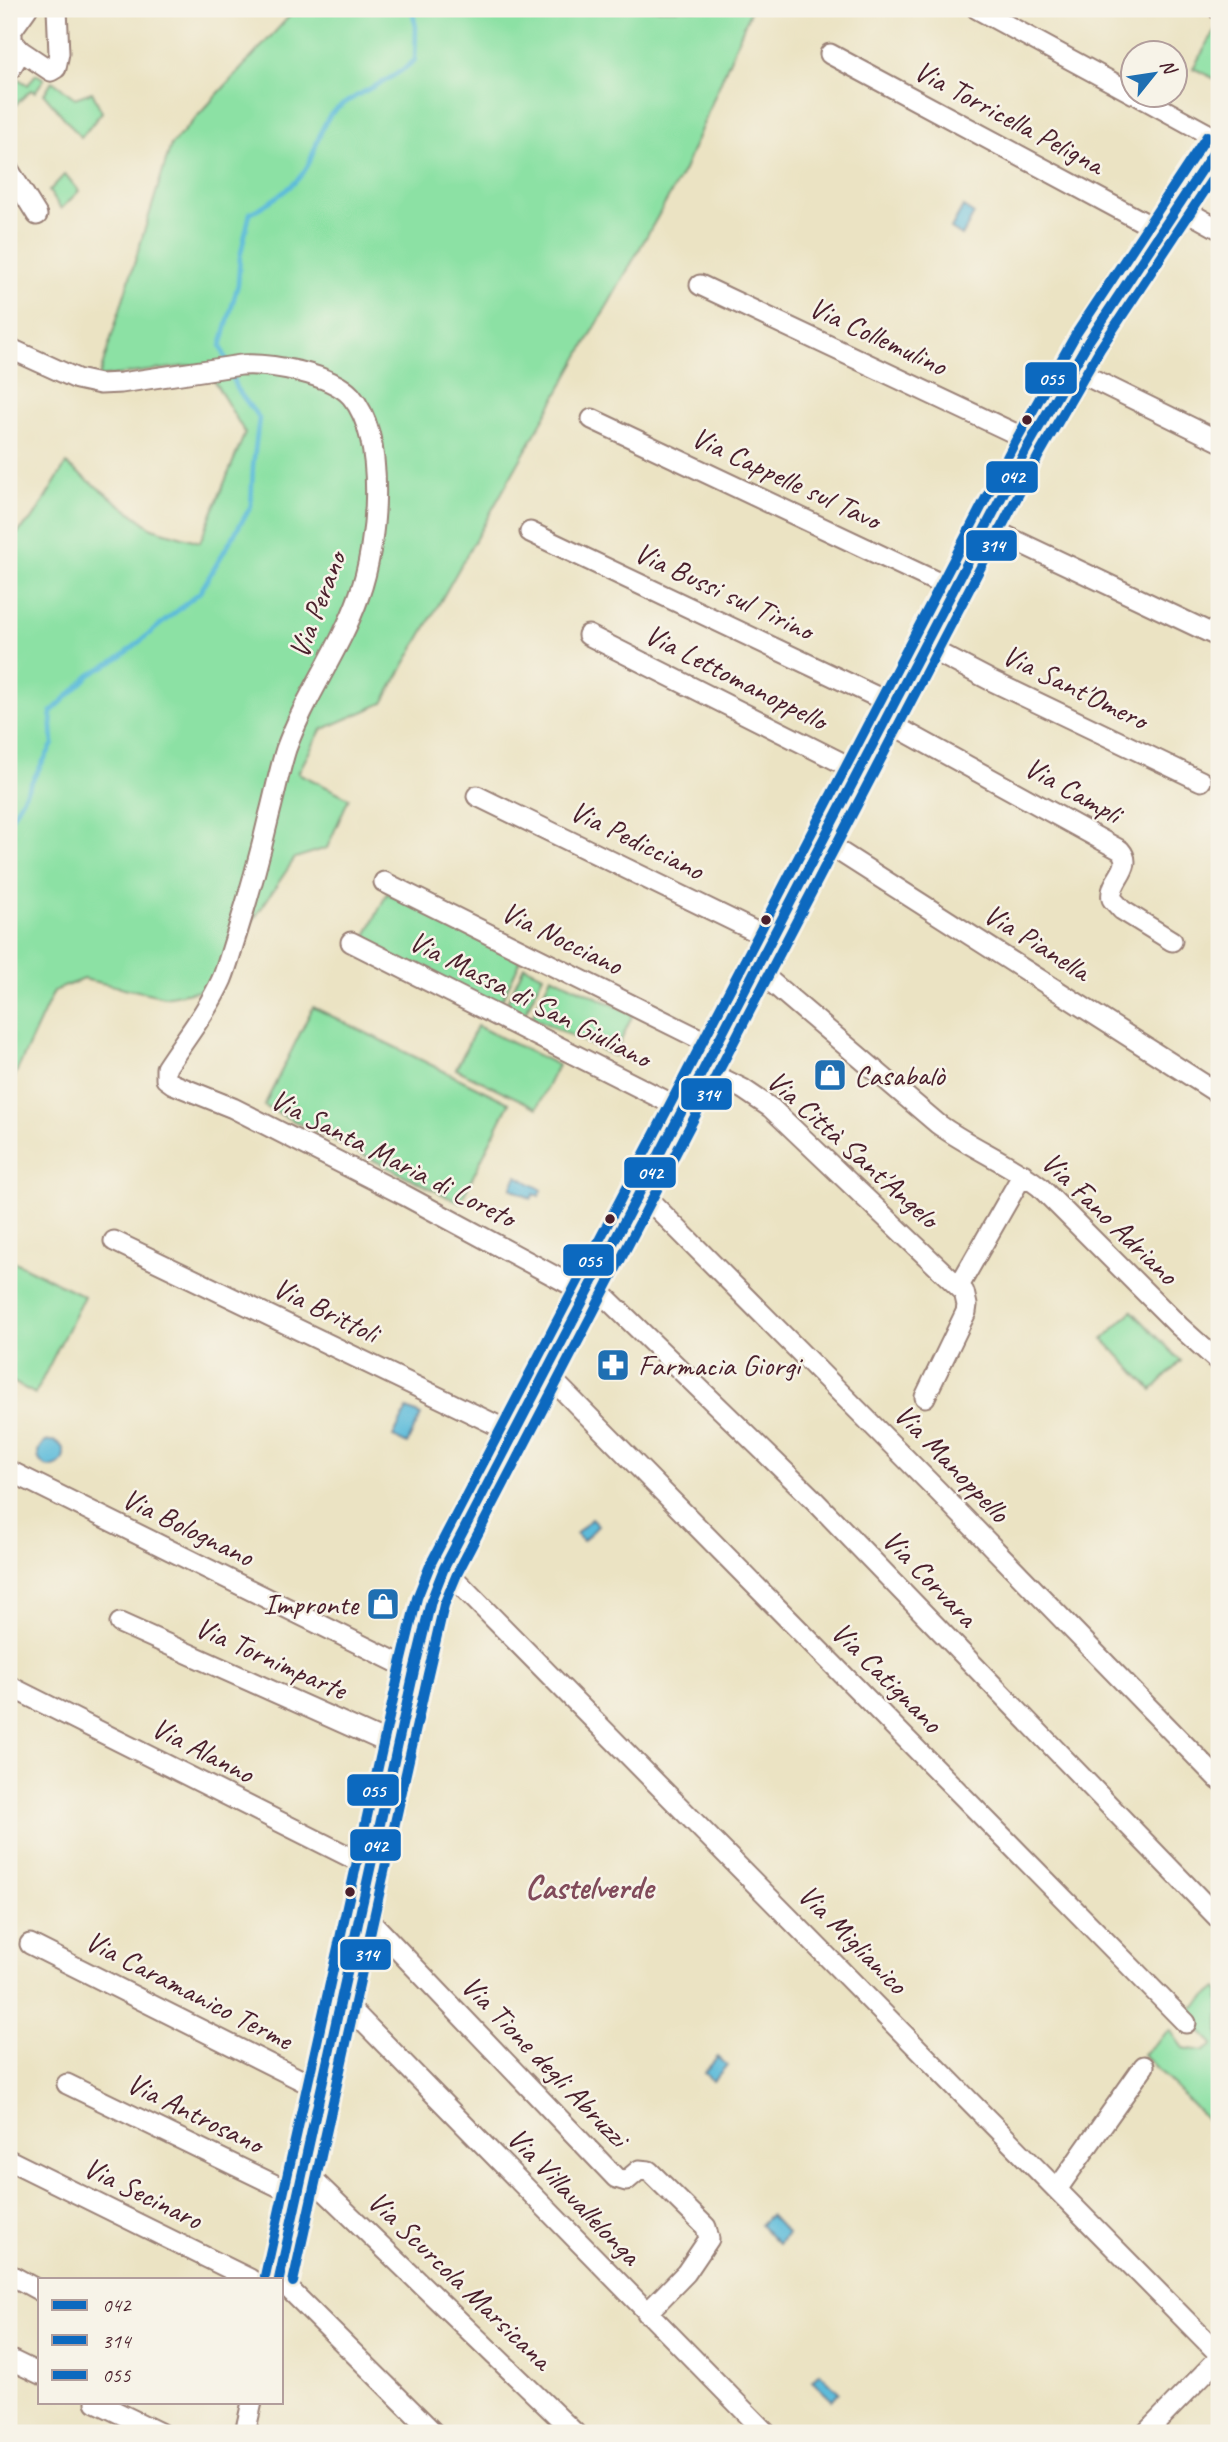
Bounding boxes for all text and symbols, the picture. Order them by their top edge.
north arrow [1120,38,1190,108]
street label: Via Torricella Peligna [908,51,1113,184]
text: N [1155,55,1183,80]
street label: Via Collemulino [803,288,954,385]
line badge: 055 [1024,361,1078,395]
text: 055 [1038,367,1065,391]
unlabelled marker [1020,413,1034,427]
street label: Via Cappelle sul Tavo [686,418,889,540]
line badge: 042 [985,460,1039,494]
text: 042 [999,465,1027,489]
line badge: 314 [965,529,1018,562]
street label: Via Bussi sul Tirino [629,533,823,650]
text: 314 [979,534,1007,558]
street label: Via Perano [279,543,356,664]
street label: Via Lettomanoppello [639,615,836,741]
street label: Via Sant'Omero [996,636,1157,740]
street label: Via Campli [1018,748,1131,834]
street label: Via Pedicciano [564,791,711,889]
street label: Via Nocciano [495,892,630,984]
street label: Via Pianella [977,895,1099,991]
unlabelled marker [759,913,773,927]
street label: Via Massa di San Giuliano [403,922,660,1078]
shop icon: Casabalò [811,1056,849,1094]
place label: Casabalò [854,1056,946,1094]
street label: Via Città Sant'Angelo [759,1062,949,1239]
line badge: 314 [680,1077,733,1111]
street label: Via Santa Maria di Loreto [264,1080,525,1238]
text: 314 [694,1083,722,1107]
street label: Via Fano Adriano [1034,1143,1188,1294]
line badge: 042 [623,1156,677,1189]
text: 042 [637,1161,665,1185]
unlabelled marker [603,1212,617,1226]
line badge: 055 [562,1243,615,1277]
text: 055 [576,1249,603,1273]
street label: Via Brittoli [267,1268,388,1353]
pharmacy icon: Farmacia Giorgi [594,1346,632,1384]
place label: Farmacia Giorgi [638,1346,803,1384]
street label: Via Manoppello [886,1396,1019,1531]
street label: Via Bolognano [116,1479,261,1576]
street label: Via Corvara [874,1521,987,1636]
place label: Impronte [263,1585,360,1623]
shop icon: Impronte [364,1585,402,1623]
street label: Via Tornimparte [189,1608,355,1709]
street label: Via Catignano [823,1613,952,1742]
street label: Via Alanno [146,1708,262,1792]
line badge: 055 [346,1773,400,1807]
text: 055 [360,1779,387,1803]
line badge: 042 [349,1828,402,1862]
text: 042 [362,1834,390,1858]
district label: Castelverde [525,1866,656,1908]
street label: Via Miglianico [790,1876,917,2003]
unlabelled marker [343,1885,357,1899]
street label: Via Caramanico Terme [79,1922,301,2060]
line badge: 314 [339,1938,392,1971]
text: 314 [353,1943,381,1967]
street label: Via Tione degli Abruzzi [453,1967,639,2157]
street label: Via Antrosano [121,2064,272,2164]
street label: Via Villavallelonga [499,2119,650,2274]
street label: Via Secinaro [78,2148,210,2239]
street label: Via Scurcola Marsicana [360,2182,562,2380]
legend [38,2278,284,2404]
text: 042 [102,2292,132,2318]
text: 314 [102,2328,133,2354]
text: 055 [102,2362,132,2388]

